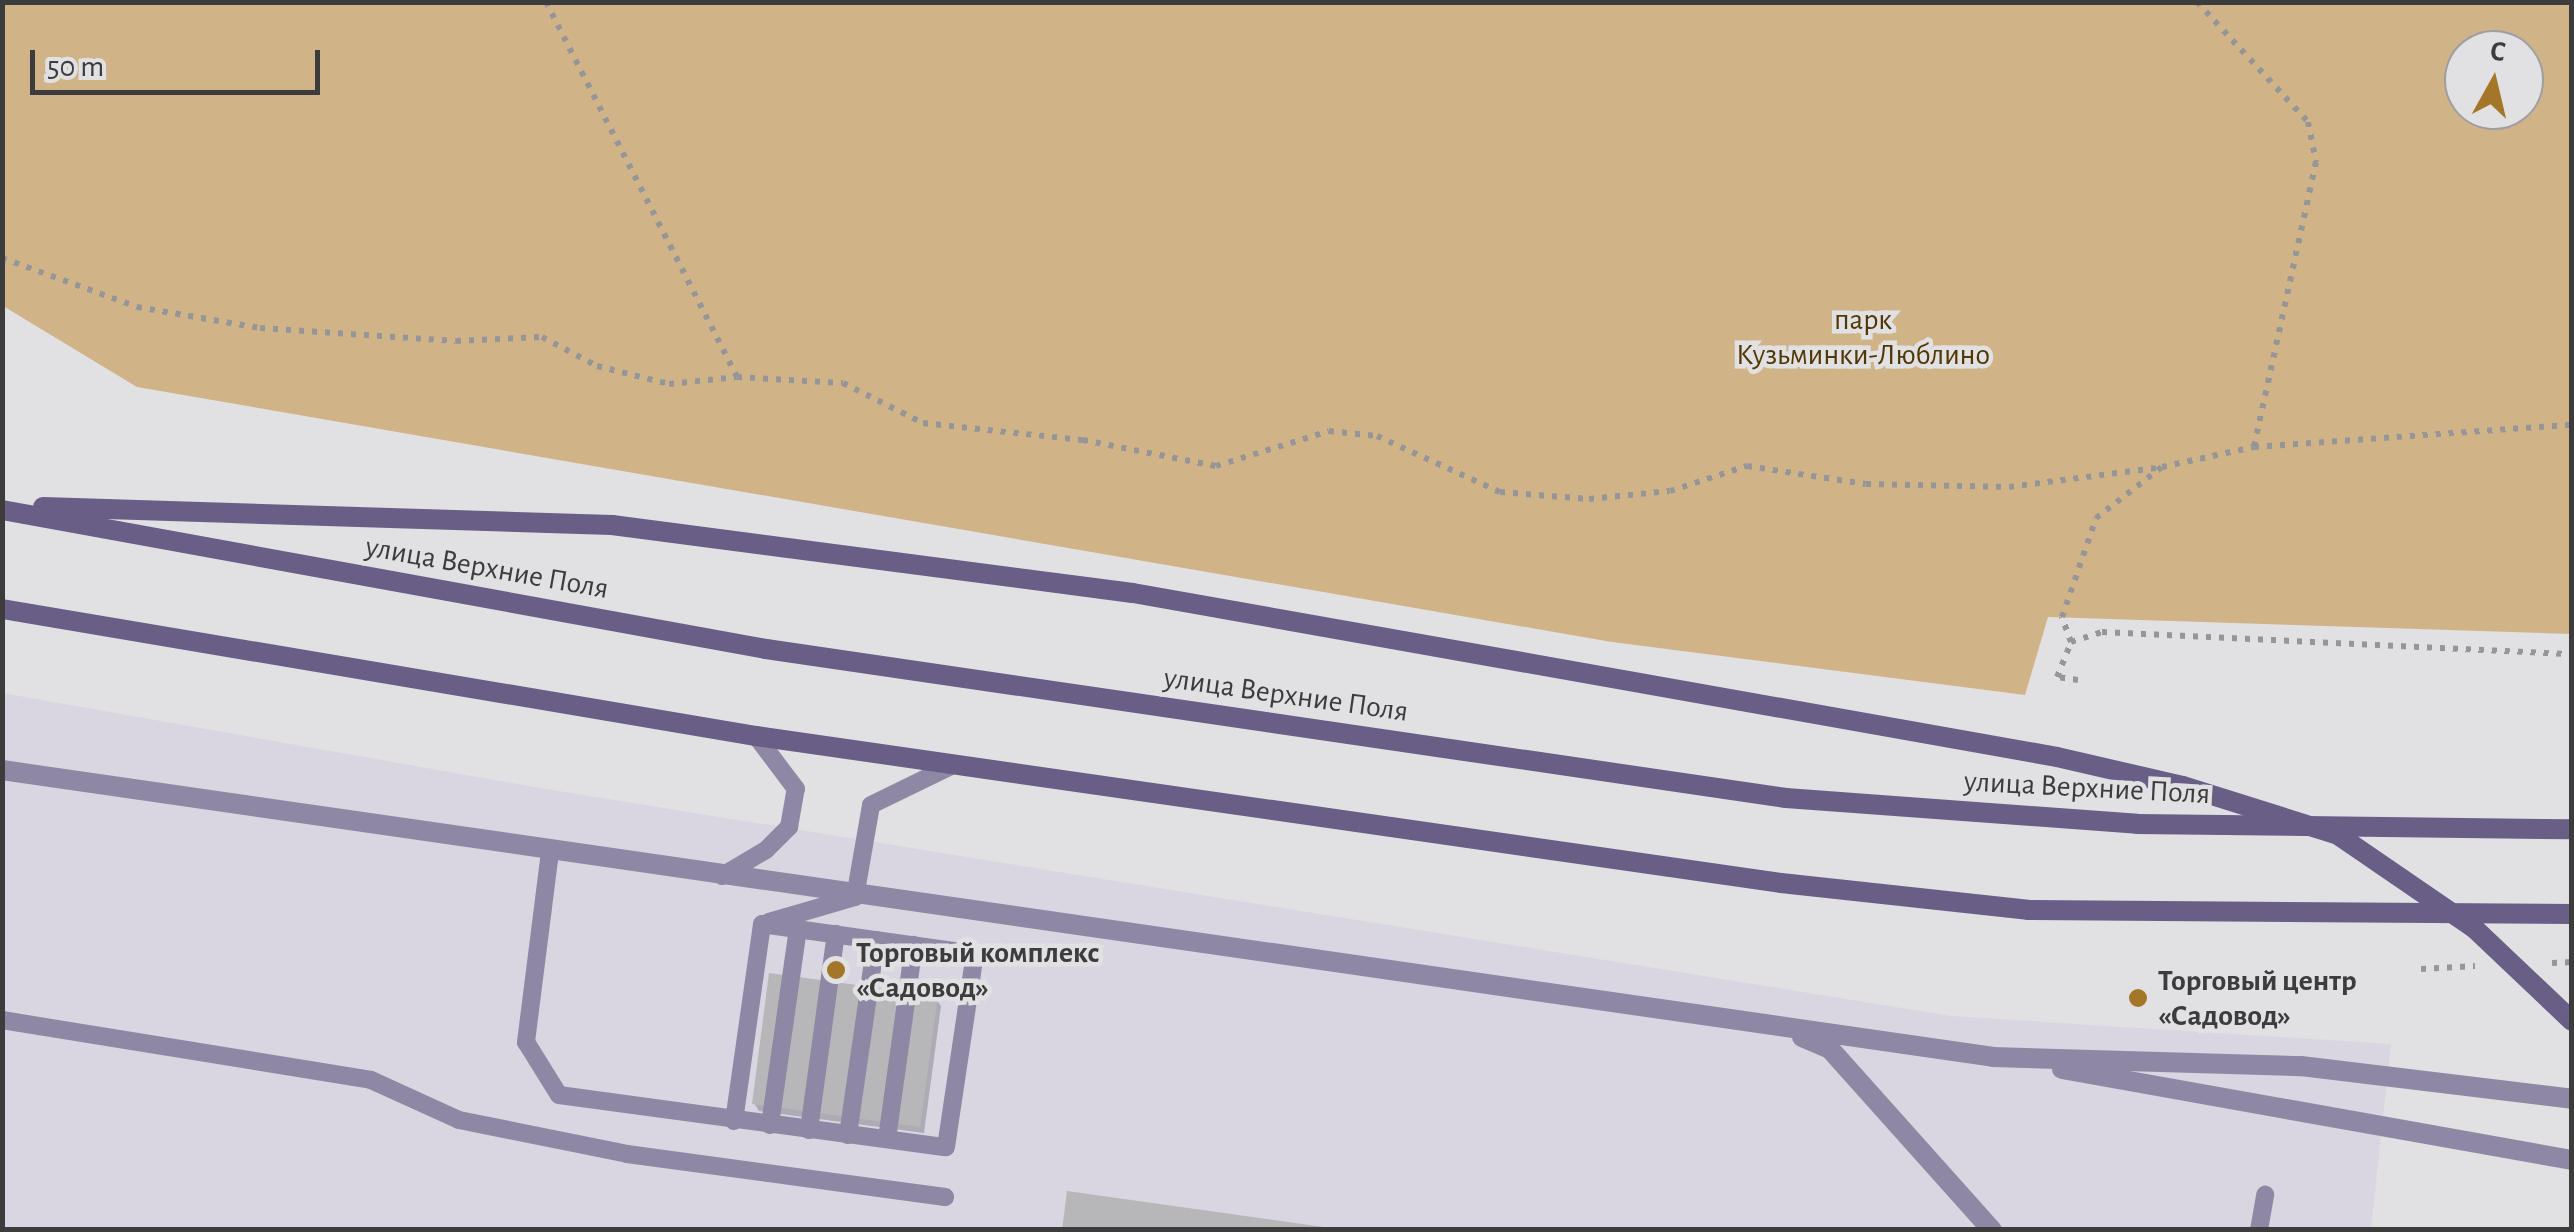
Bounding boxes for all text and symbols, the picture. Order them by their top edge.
scale bar [35,30,325,92]
north arrow [2444,30,2544,130]
text: С [2488,37,2508,67]
text: 50 m [47,52,104,82]
park label: парк Кузьминки-Люблино [1736,302,1990,372]
street label: улица Верхние Поля [363,529,611,607]
street label: улица Верхние Поля [1162,660,1410,730]
street label: улица Верхние Поля [1963,764,2211,812]
place label: Торговый комплекс «Садовод» [856,935,1100,1006]
marker: Торговый комплекс «Садовод» [825,959,847,981]
place label: Торговый центр «Садовод» [2158,963,2357,1034]
marker: Торговый центр «Садовод» [2127,987,2149,1009]

